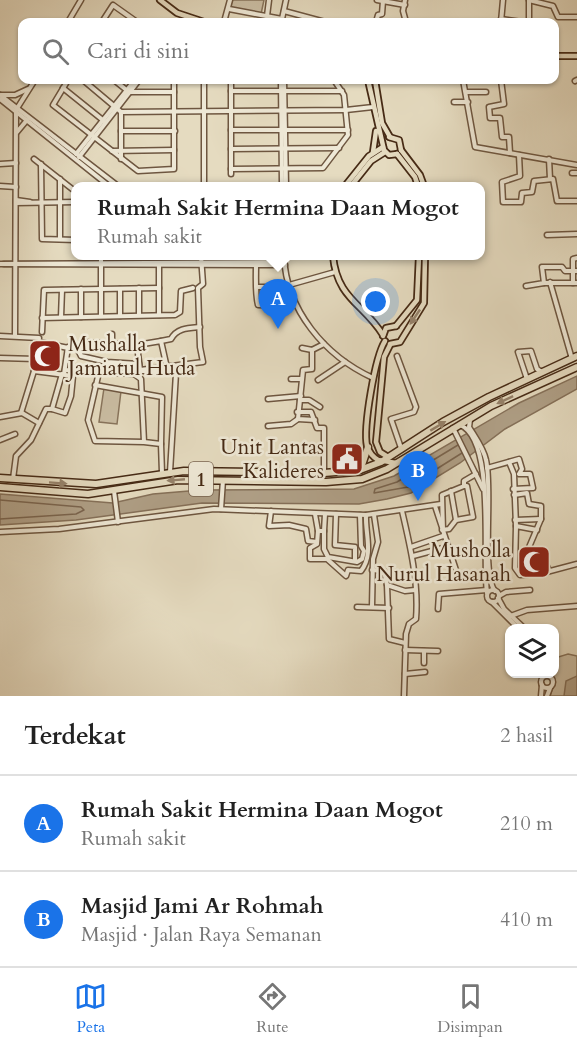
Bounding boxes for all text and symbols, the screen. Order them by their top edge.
search box [18,18,559,84]
icon: search [39,35,72,68]
text: Cari di sini [87,36,190,66]
popup [71,182,485,260]
text: Rumah Sakit Hermina Daan Mogot [97,193,459,223]
text: Rumah sakit [97,223,202,250]
pin: A [258,280,298,329]
your location [361,287,390,316]
one-way arrow [409,309,421,325]
place label: Mushalla Jamiatul Huda [65,330,195,383]
mosque icon: Mushalla Jamiatul Huda [27,338,63,374]
one-way arrow [496,395,513,404]
one-way arrow [430,420,446,431]
place label: Unit Lantas Kalideres [220,433,324,486]
public building icon: Unit Lantas Kalideres [329,441,365,477]
pin: B [398,452,438,501]
road number: 1 [189,462,213,496]
one-way arrow [167,475,186,485]
one-way arrow [49,478,68,487]
place label: Musholla Nurul Hasanah [376,536,511,589]
mosque icon: Musholla Nurul Hasanah [516,544,552,580]
map controls [505,624,559,678]
button: layers [505,624,559,678]
text: Terdekat [24,718,126,753]
text: 2 hasil [500,722,553,749]
text: Rumah Sakit Hermina Daan Mogot [81,795,443,825]
text: A [36,810,51,837]
text: 210 m [500,810,553,837]
text: Rumah sakit [81,825,186,852]
text: Masjid Jami Ar Rohmah [81,891,323,921]
text: B [36,906,51,933]
text: 410 m [500,906,553,933]
text: Masjid · Jalan Raya Semanan [81,921,322,948]
tab: Peta [74,980,107,1038]
tab: Rute [256,980,289,1038]
tab: Disimpan [437,980,503,1038]

